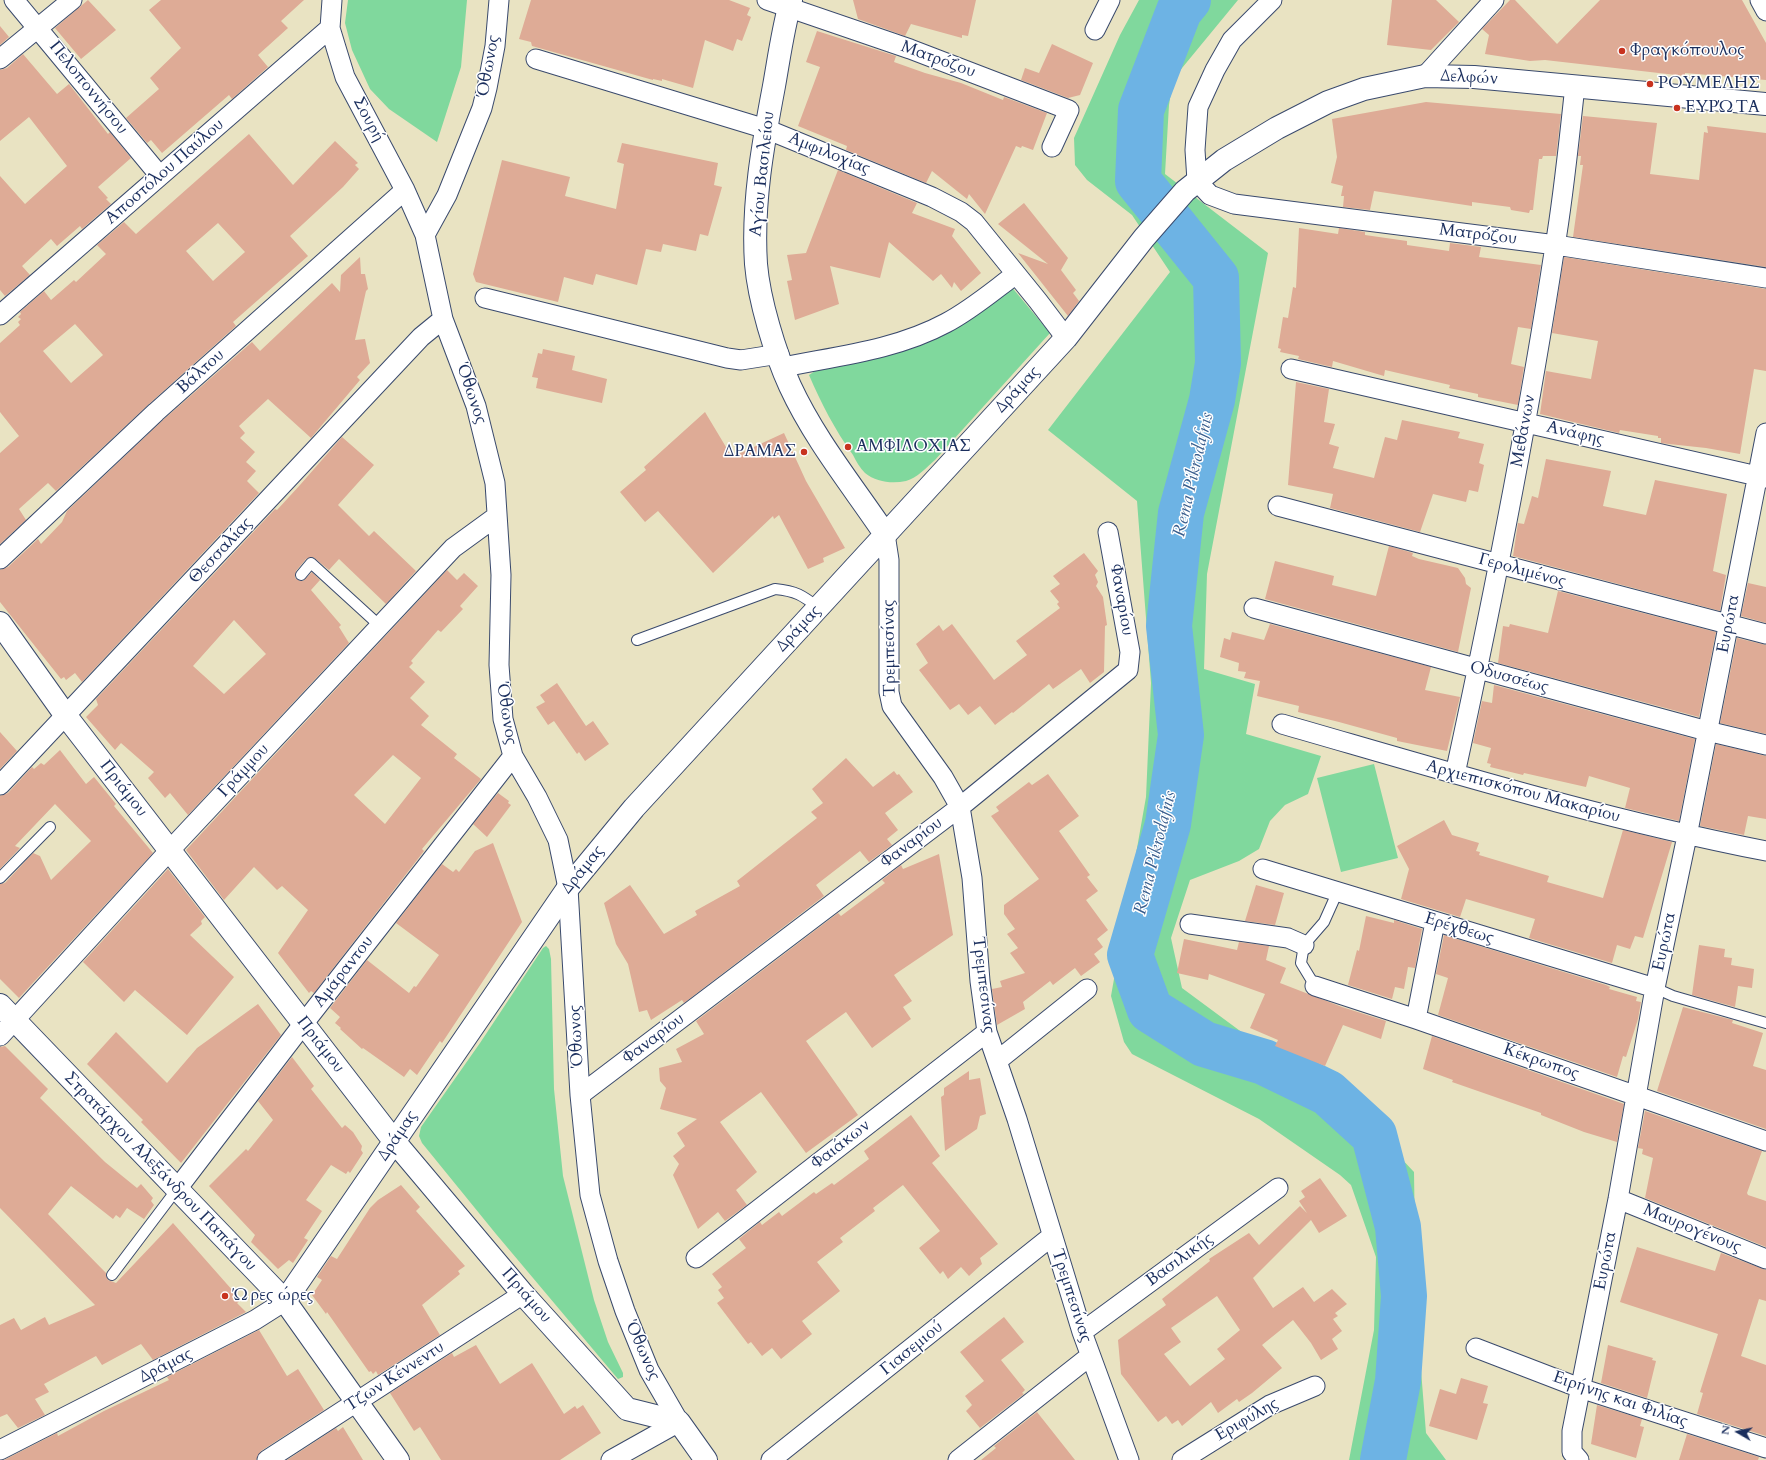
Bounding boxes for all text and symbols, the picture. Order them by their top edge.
street label: Όθωνος [474,34,504,98]
street label: Πελοποννήσου [44,37,132,139]
street label: Ματρόζου [898,37,978,83]
place label: Φραγκόπουλος [1630,41,1745,61]
marker: Φραγκόπουλος [1617,46,1627,56]
street label: Δελφών [1440,66,1498,90]
place label: ΡΟΥΜΕΛΗΣ [1658,74,1760,94]
marker: ΡΟΥΜΕΛΗΣ [1645,79,1655,89]
street label: Σουρή [348,94,388,146]
place label: ΕΥΡΏΤΑ [1685,98,1760,118]
marker: ΕΥΡΏΤΑ [1672,103,1682,113]
street label: Αγίου Βασιλείου [746,110,780,238]
street label: Αποστόλου Παύλου [101,115,229,229]
street label: Αμφιλοχίας [785,128,873,180]
street label: Ματρόζου [1438,220,1518,250]
street label: Βάλτου [173,345,229,399]
street label: Όθωνος [451,361,491,427]
street label: Δράμας [991,362,1045,418]
street label: Μεθάνων [1508,393,1540,469]
water label: Rema Pikrodafnis [1169,411,1219,539]
street label: Ανάφης [1544,418,1606,450]
place label: ΑΜΦΙΛΟΧΙΑΣ [856,437,971,457]
place label: ΔΡΑΜΑΣ [724,442,796,462]
marker: ΑΜΦΙΛΟΧΙΑΣ [843,442,853,452]
marker: ΔΡΑΜΑΣ [799,447,809,457]
street label: Θεσσαλίας [185,513,257,589]
street label: Γερολιμένος [1476,550,1568,592]
street label: Φαναρίου [1105,563,1137,637]
street label: Ευρώτα [1713,593,1745,655]
street label: Τρεμπεσίνας [879,599,901,697]
street label: Δράμας [772,601,826,657]
street label: Οδυσσέως [1467,658,1551,698]
street label: Όθωνος [491,682,521,746]
street label: Γράμμου [214,740,274,802]
street label: Αρχιεπισκόπου Μακαρίου [1424,756,1622,828]
street label: Πριάμου [95,757,151,821]
water label: Rema Pikrodafnis [1130,789,1182,917]
street label: Φαναρίου [877,813,947,873]
street label: Δράμας [557,841,609,899]
street label: Ερέχθεως [1422,909,1496,949]
street label: Ευρώτα [1649,911,1681,973]
street label: Αμάραντου [310,932,378,1012]
street label: Τρεμπεσίνας [967,936,999,1034]
street label: Όθωνος [565,1004,589,1068]
street label: Φαναρίου [619,1009,689,1069]
street label: Πριάμου [292,1013,348,1077]
street label: Κέκρωπος [1500,1040,1582,1084]
street label: Στρατάρχου Αλεξάνδρου Παπάγου [59,1068,261,1276]
street label: Δράμας [374,1107,422,1165]
street label: Φαιάκων [808,1116,874,1174]
street label: Μαυρογένους [1640,1200,1744,1258]
street label: Βασιλικής [1142,1229,1218,1291]
street label: Ευρώτα [1590,1230,1622,1292]
street label: Τρεμπεσίνας [1046,1247,1096,1345]
street label: Πριάμου [497,1264,555,1328]
place label: Ώρες ώρες [233,1286,314,1306]
marker: Ώρες ώρες [220,1291,230,1301]
street label: Όθωνος [620,1318,664,1384]
street label: Γιασεμιού [876,1318,948,1380]
street label: Τζων Κέννεντυ [342,1337,448,1417]
street label: Δράμας [136,1344,196,1388]
street label: Ειρήνης και Φιλίας [1550,1367,1690,1433]
street label: Εριφύλης [1212,1394,1282,1446]
north arrow [1718,1412,1758,1452]
text: N [1717,1424,1734,1436]

